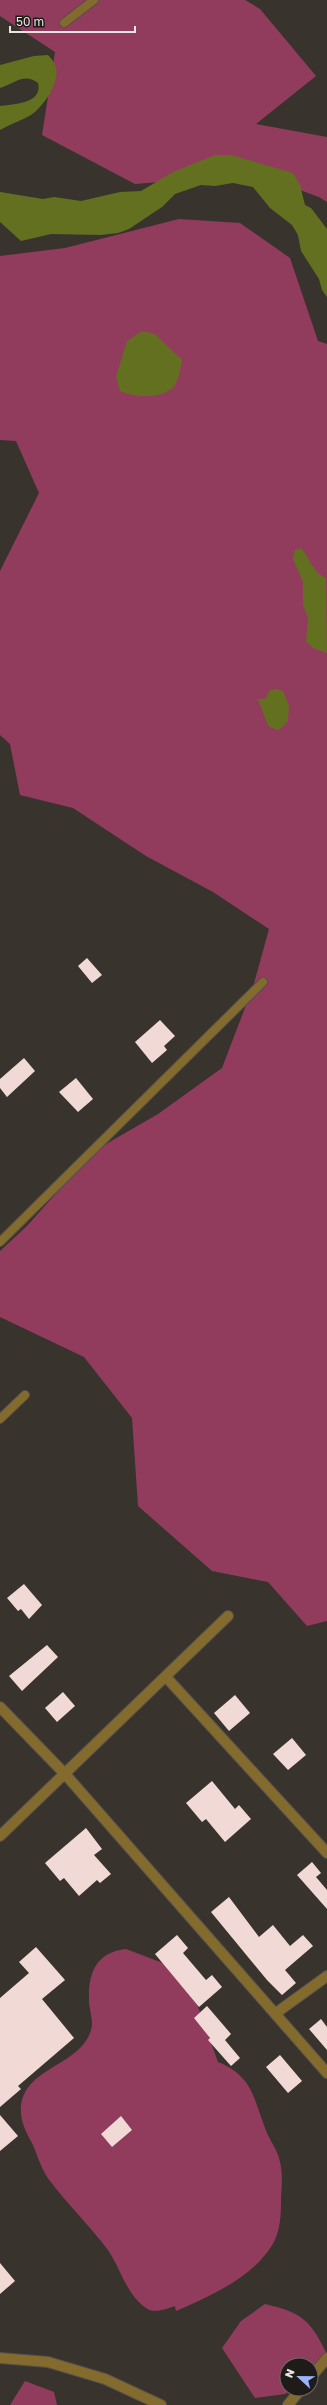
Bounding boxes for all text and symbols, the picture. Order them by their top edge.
scale bar [10,8,135,34]
text: 50 m [16,14,44,29]
north arrow [279,2357,319,2397]
text: N [282,2367,297,2379]

